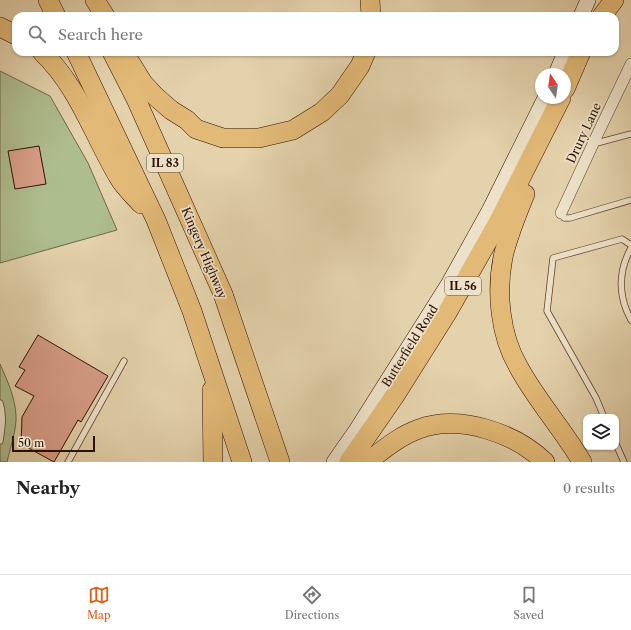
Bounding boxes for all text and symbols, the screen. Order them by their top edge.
search box [12,12,619,56]
icon: search [26,23,48,45]
text: Search here [58,25,143,44]
north arrow [535,68,571,104]
street label: Drury Lane [563,100,604,165]
road number: IL 83 [147,154,183,172]
street label: Kingery Highway [178,205,231,301]
road number: IL 56 [445,277,481,295]
street label: Butterfield Road [378,301,441,390]
map controls [583,414,619,450]
button: layers [583,414,619,450]
scale bar [12,434,95,453]
text: 50 m [18,436,44,450]
text: Nearby [16,478,80,498]
text: 0 results [563,480,615,496]
tab: Map [87,584,111,622]
tab: Directions [285,584,339,622]
tab: Saved [513,584,544,622]

